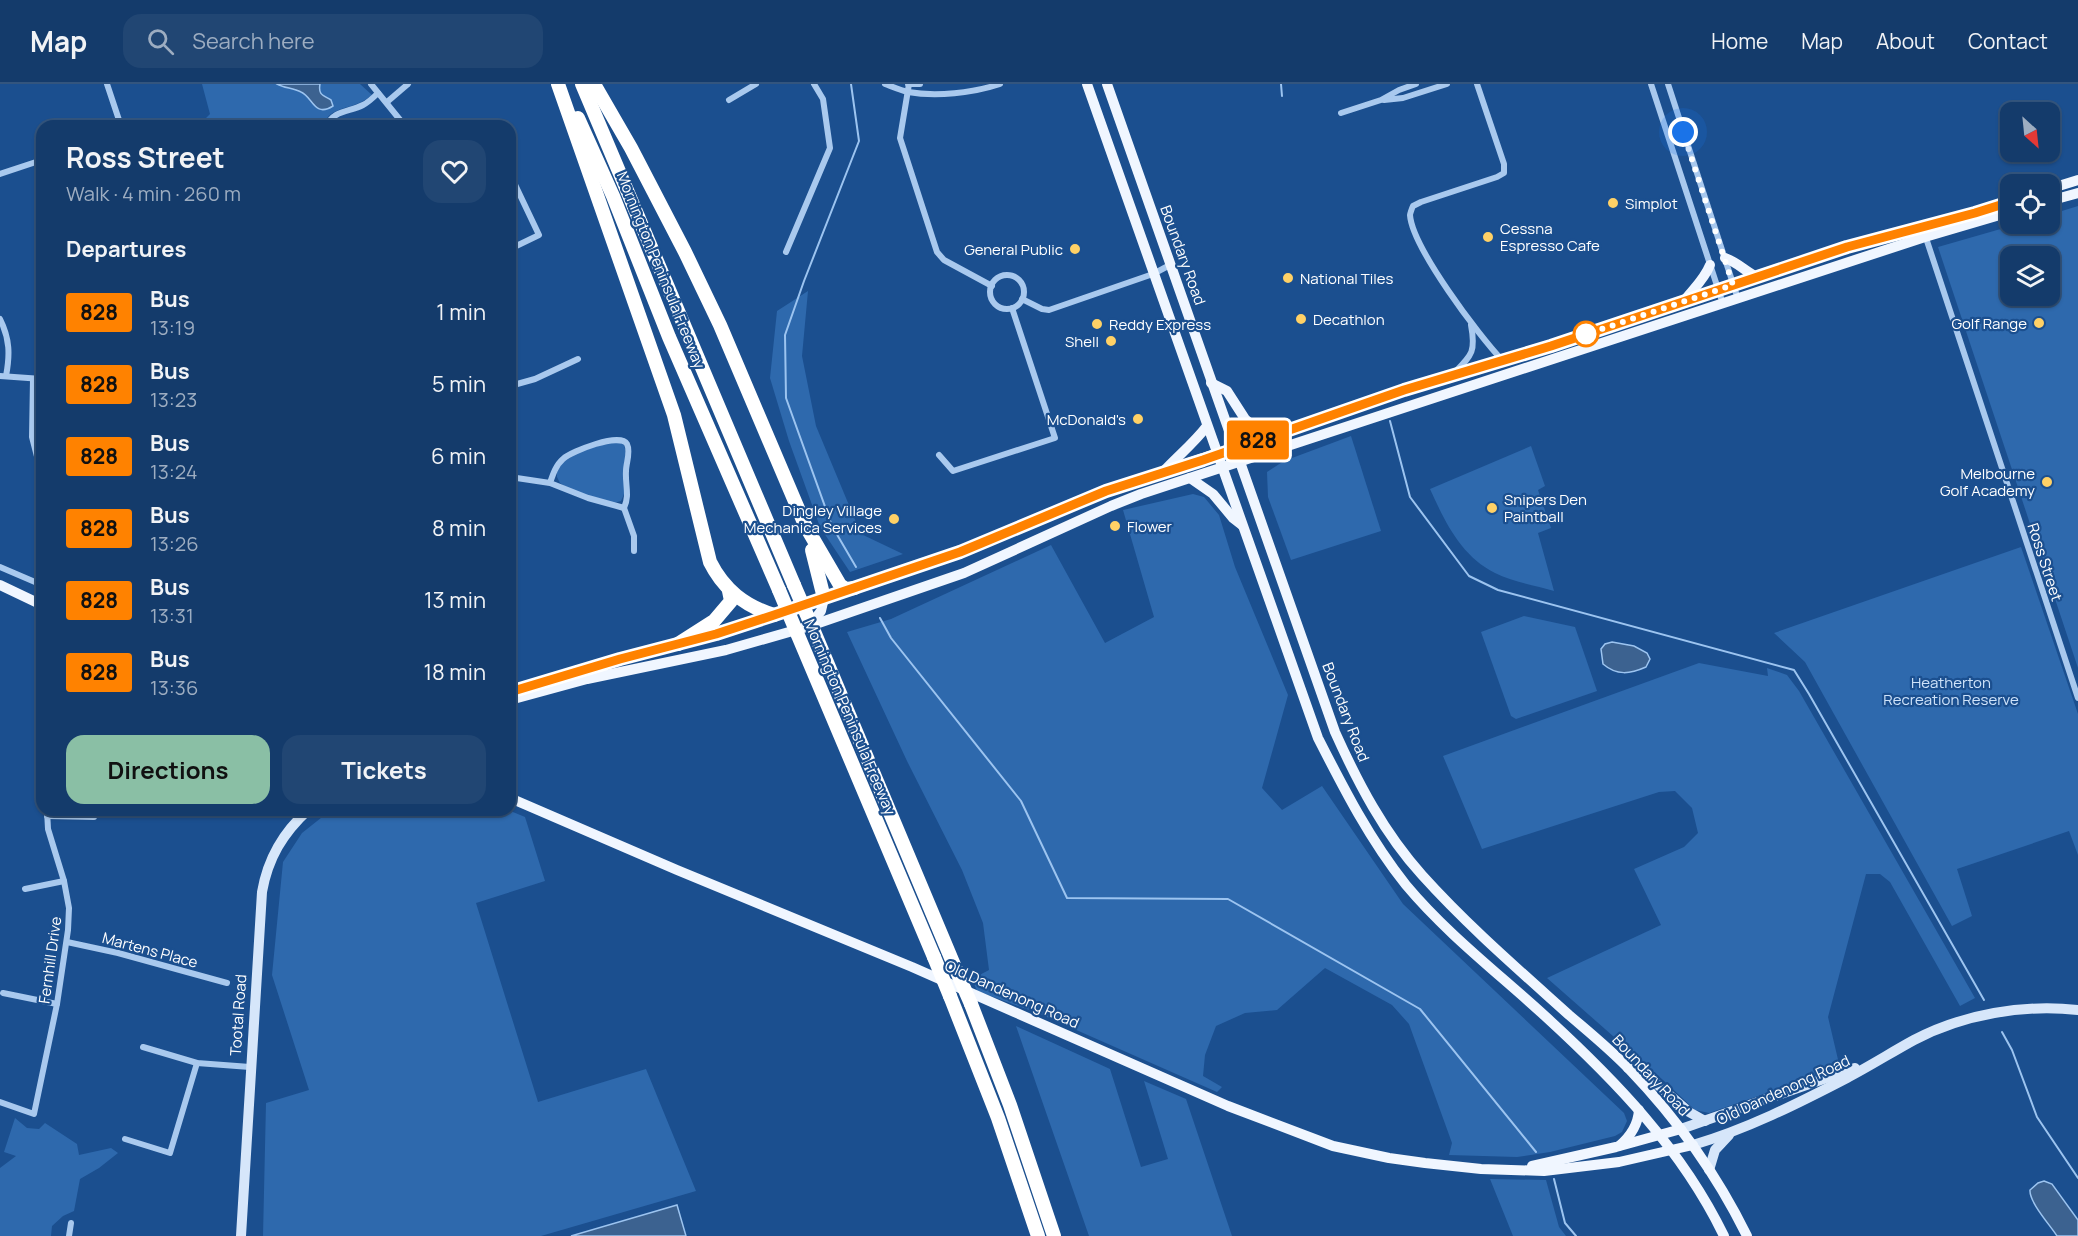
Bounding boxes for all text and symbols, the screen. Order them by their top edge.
search box [123,14,543,68]
text: Map [30,22,87,60]
icon: search [144,25,177,58]
text: Search here [192,26,315,56]
text: Home [1711,27,1768,55]
text: Map [1801,27,1843,55]
text: About [1876,27,1935,55]
text: Contact [1968,27,2048,55]
north arrow [2000,102,2060,162]
map controls [2000,102,2060,306]
your location [1668,117,1698,147]
text: Ross Street [66,138,225,176]
button: heart [423,140,486,203]
street label: Mornington Peninsula Freeway [612,168,710,372]
button: locate [2000,174,2060,234]
text: Walk · 4 min · 260 m [66,180,241,207]
place label: Simplot [1625,193,1678,214]
marker: Simplot [1606,196,1620,210]
street label: Boundary Road [1155,202,1211,308]
place label: Cessna Espresso Cafe [1500,218,1600,256]
marker: Cessna Espresso Cafe [1481,230,1495,244]
text: Departures [66,234,186,264]
place label: General Public [964,239,1063,260]
marker: General Public [1068,242,1082,256]
button: layers [2000,246,2060,306]
place label: National Tiles [1300,268,1393,289]
marker: National Tiles [1281,271,1295,285]
text: Bus [150,284,190,314]
text: 1 min [436,297,486,327]
text: 828 [80,298,118,326]
place label: Decathlon [1313,309,1385,330]
marker: Decathlon [1294,312,1308,326]
place label: Golf Range [1951,313,2027,334]
text: 13:19 [150,314,195,341]
place label: Reddy Express [1109,314,1211,335]
marker: Golf Range [2032,316,2046,330]
marker: Reddy Express [1090,317,1104,331]
unlabelled marker [1573,321,1599,347]
place label: Shell [1065,331,1099,352]
marker: Shell [1104,334,1118,348]
text: Bus [150,356,190,386]
text: 5 min [432,369,486,399]
text: 828 [80,370,118,398]
text: 13:23 [150,386,197,413]
place label: McDonald's [1047,409,1126,430]
marker: McDonald's [1131,412,1145,426]
line badge: 828 [1224,420,1292,460]
text: 828 [1239,426,1277,454]
text: Bus [150,428,190,458]
text: 6 min [431,441,486,471]
text: 828 [80,442,118,470]
text: 13:24 [150,458,198,485]
place label: Melbourne Golf Academy [1940,463,2035,501]
marker: Melbourne Golf Academy [2040,475,2054,489]
place label: Snipers Den Paintball [1504,489,1587,527]
text: Bus [150,500,190,530]
place label: Dingley Village Mechanica Services [744,500,882,538]
marker: Snipers Den Paintball [1485,501,1499,515]
marker: Dingley Village Mechanica Services [887,512,901,526]
text: 8 min [432,513,486,543]
text: 828 [80,514,118,542]
place label: Flower [1127,516,1173,537]
marker: Flower [1108,519,1122,533]
street label: Ross Street [2022,520,2068,604]
text: 13:26 [150,530,199,557]
text: Bus [150,572,190,602]
text: 13 min [424,585,486,615]
text: 828 [80,586,118,614]
text: 13:31 [150,602,194,629]
street label: Mornington Peninsula Freeway [799,616,901,818]
text: Bus [150,644,190,674]
text: 18 min [423,657,486,687]
text: 828 [80,658,118,686]
street label: Boundary Road [1317,659,1375,765]
park label: Heatherton Recreation Reserve [1883,672,2019,710]
text: 13:36 [150,674,198,701]
button: Directions [66,735,270,804]
button: Tickets [282,735,486,804]
street label: Fernhill Drive [33,915,67,1005]
street label: Martens Place [100,927,200,973]
street label: Old Dandenong Road [941,955,1083,1033]
street label: Tootal Road [225,973,251,1057]
street label: Boundary Road [1608,1030,1694,1120]
street label: Old Dandenong Road [1713,1050,1853,1130]

